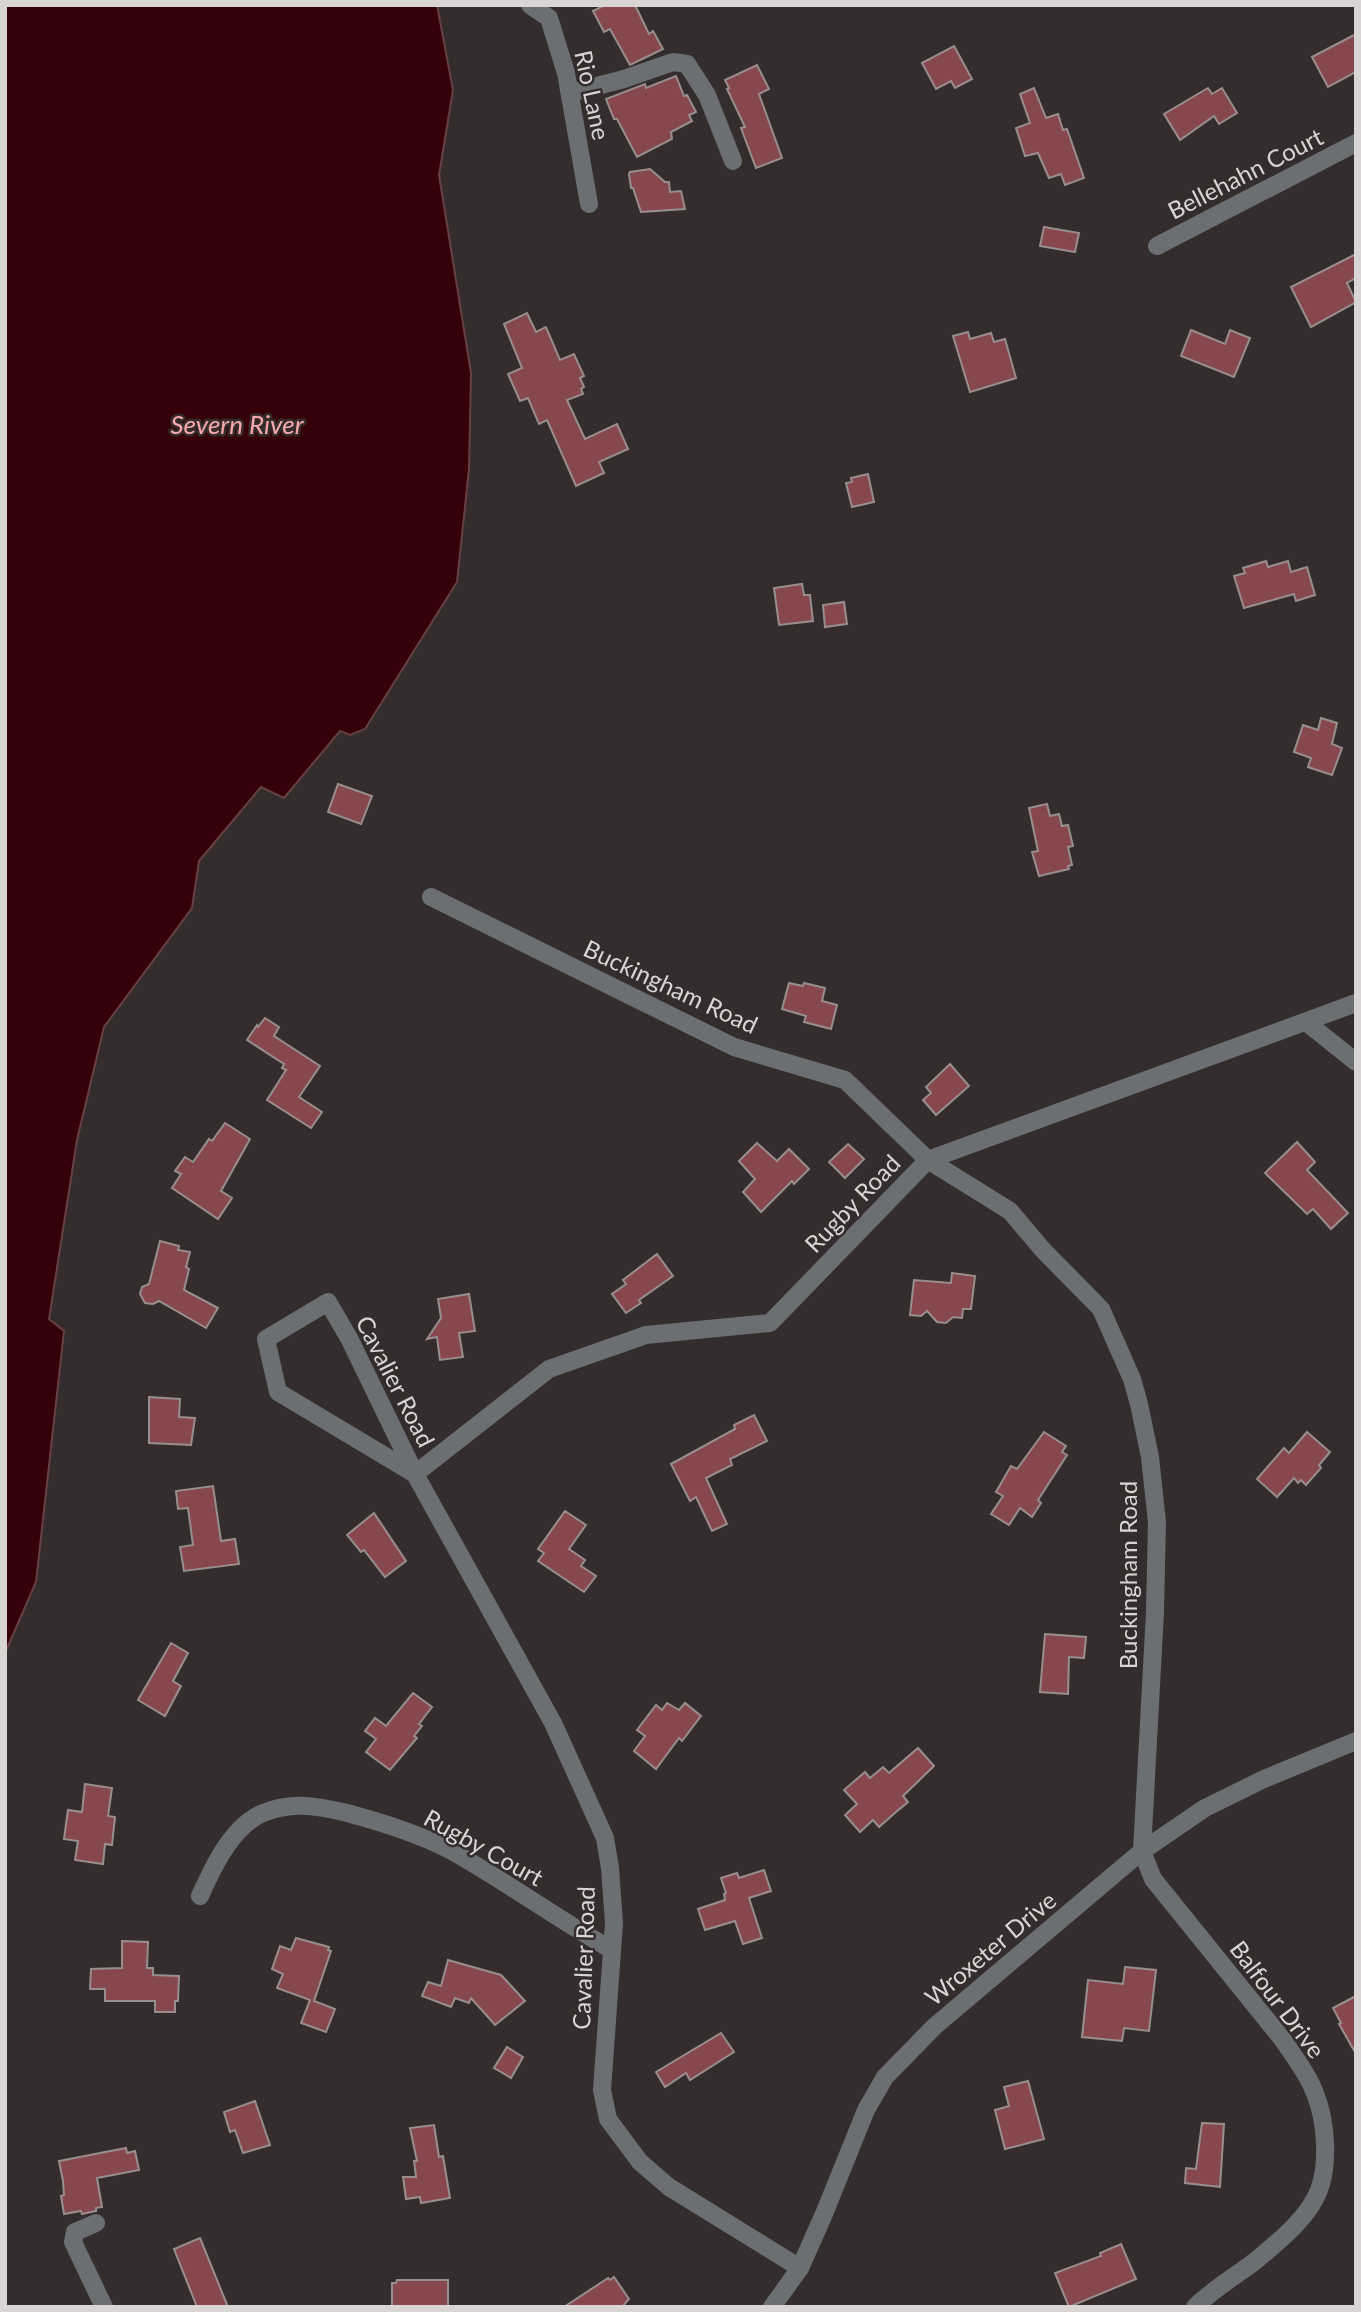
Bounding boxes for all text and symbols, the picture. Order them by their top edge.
street label: Rio Lane [569,48,617,142]
street label: Bellehahn Court [1163,121,1328,225]
water label: Severn River [170,408,305,440]
street label: Buckingham Road [580,933,762,1039]
street label: Rugby Road [798,1148,906,1258]
street label: Cavalier Road [351,1311,441,1451]
street label: Buckingham Road [1113,1481,1142,1669]
street label: Rugby Court [419,1802,549,1892]
street label: Wroxeter Drive [919,1885,1061,2011]
street label: Cavalier Road [566,1886,600,2030]
street label: Balfour Drive [1224,1935,1332,2063]

